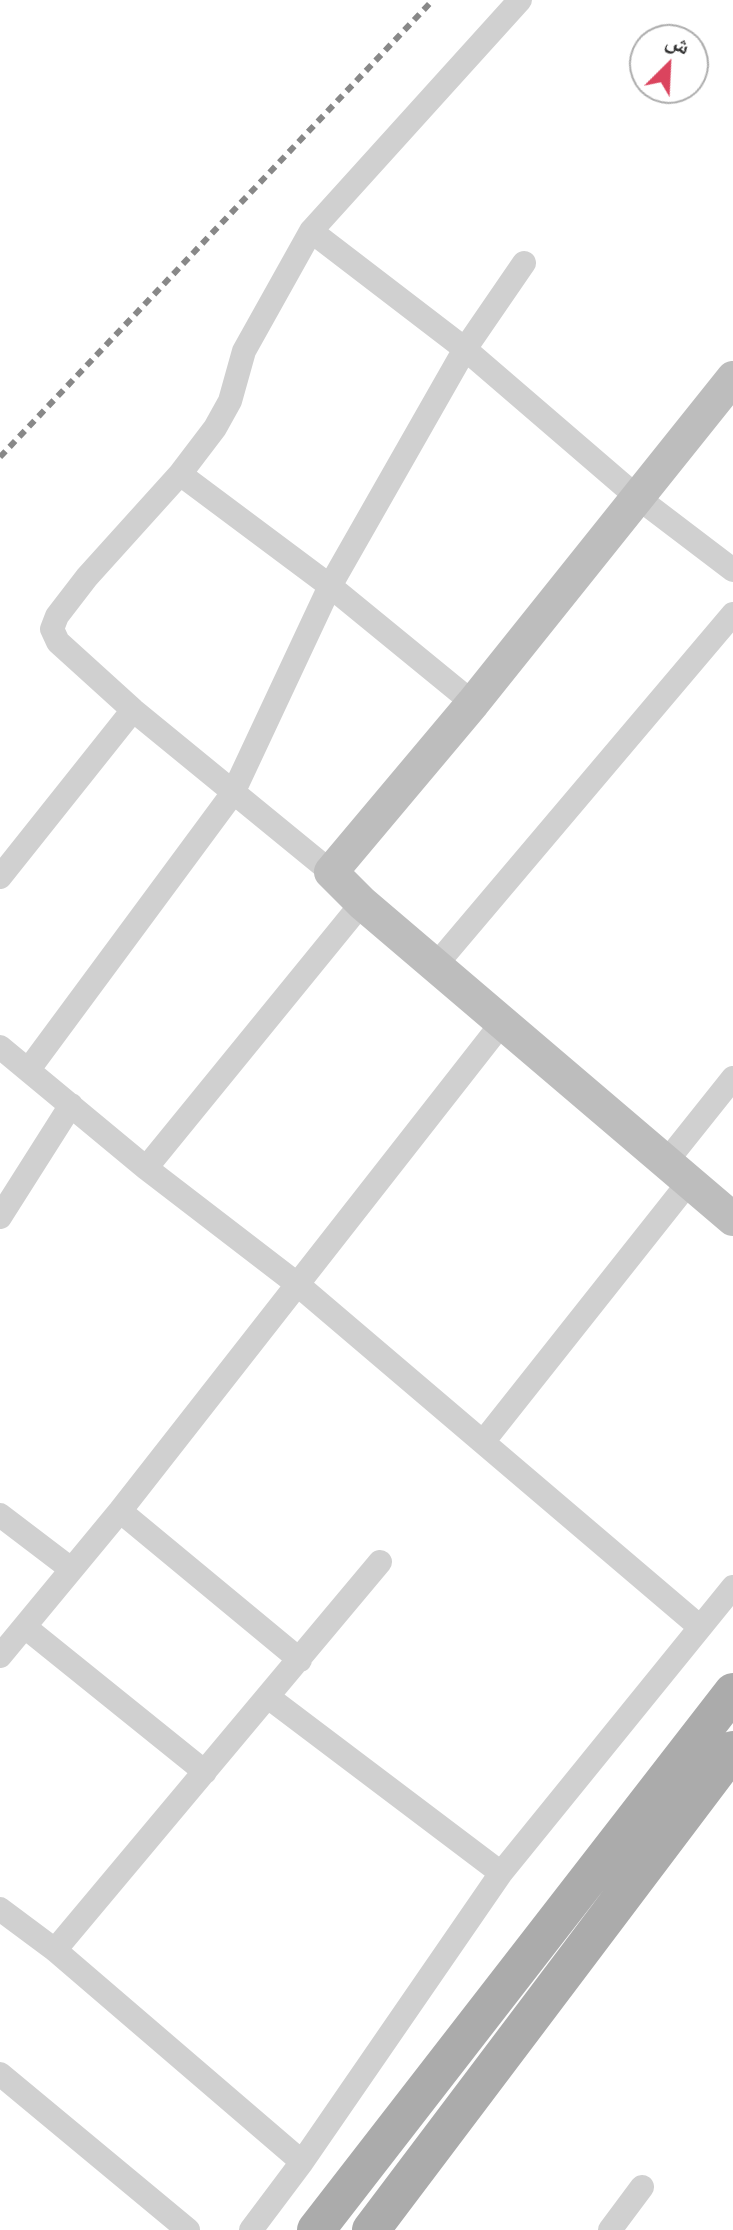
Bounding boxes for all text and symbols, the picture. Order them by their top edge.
north arrow [629,24,709,104]
text: ش [662,27,694,60]

